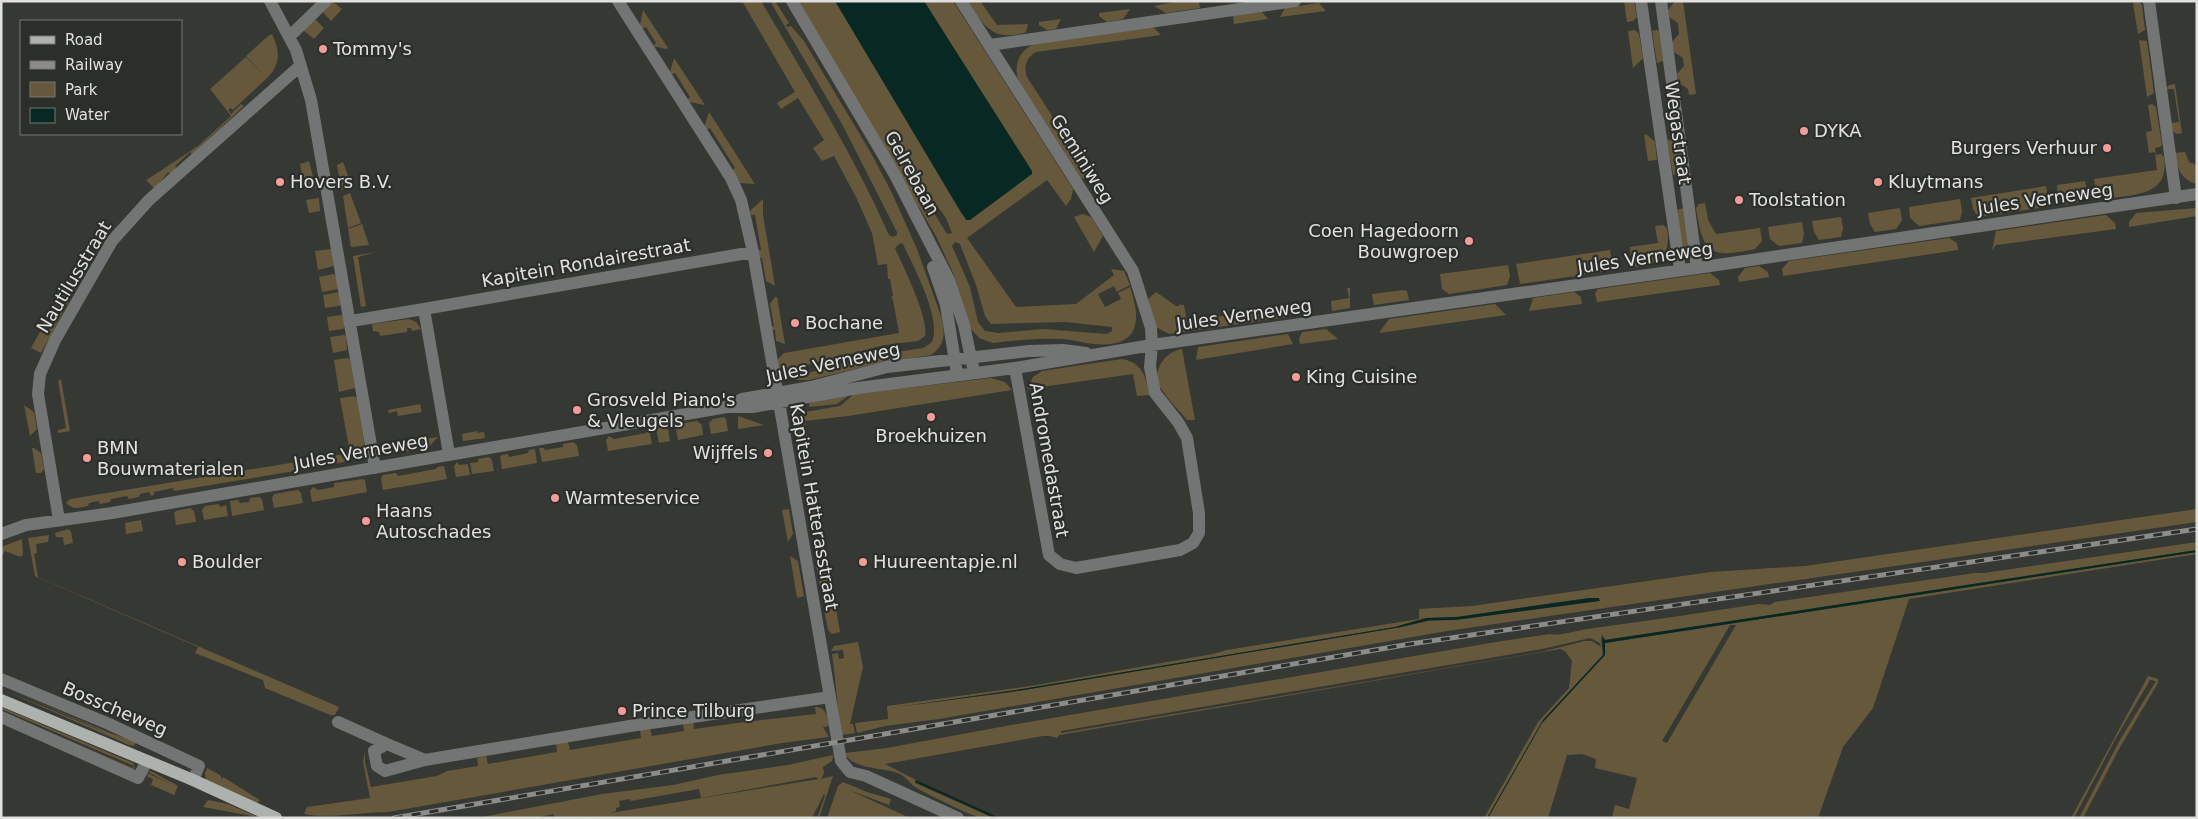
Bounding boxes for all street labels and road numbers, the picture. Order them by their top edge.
street label: Wegastraat [1661,80,1696,186]
street label: Geminiweg [1047,110,1118,207]
street label: Gelrebaan [881,127,944,219]
street label: Jules Verneweg [1975,179,2114,219]
street label: Nautilusstraat [32,217,115,336]
street label: Kapitein Rondairestraat [480,234,692,291]
street label: Jules Verneweg [1575,238,1714,278]
street label: Jules Verneweg [1174,295,1313,335]
street label: Jules Verneweg [763,338,902,387]
street label: Andromedastraat [1026,381,1073,539]
street label: Kapitein Hatterasstraat [786,402,843,612]
street label: Jules Verneweg [291,429,430,474]
street label: Bosscheweg [60,677,171,740]

